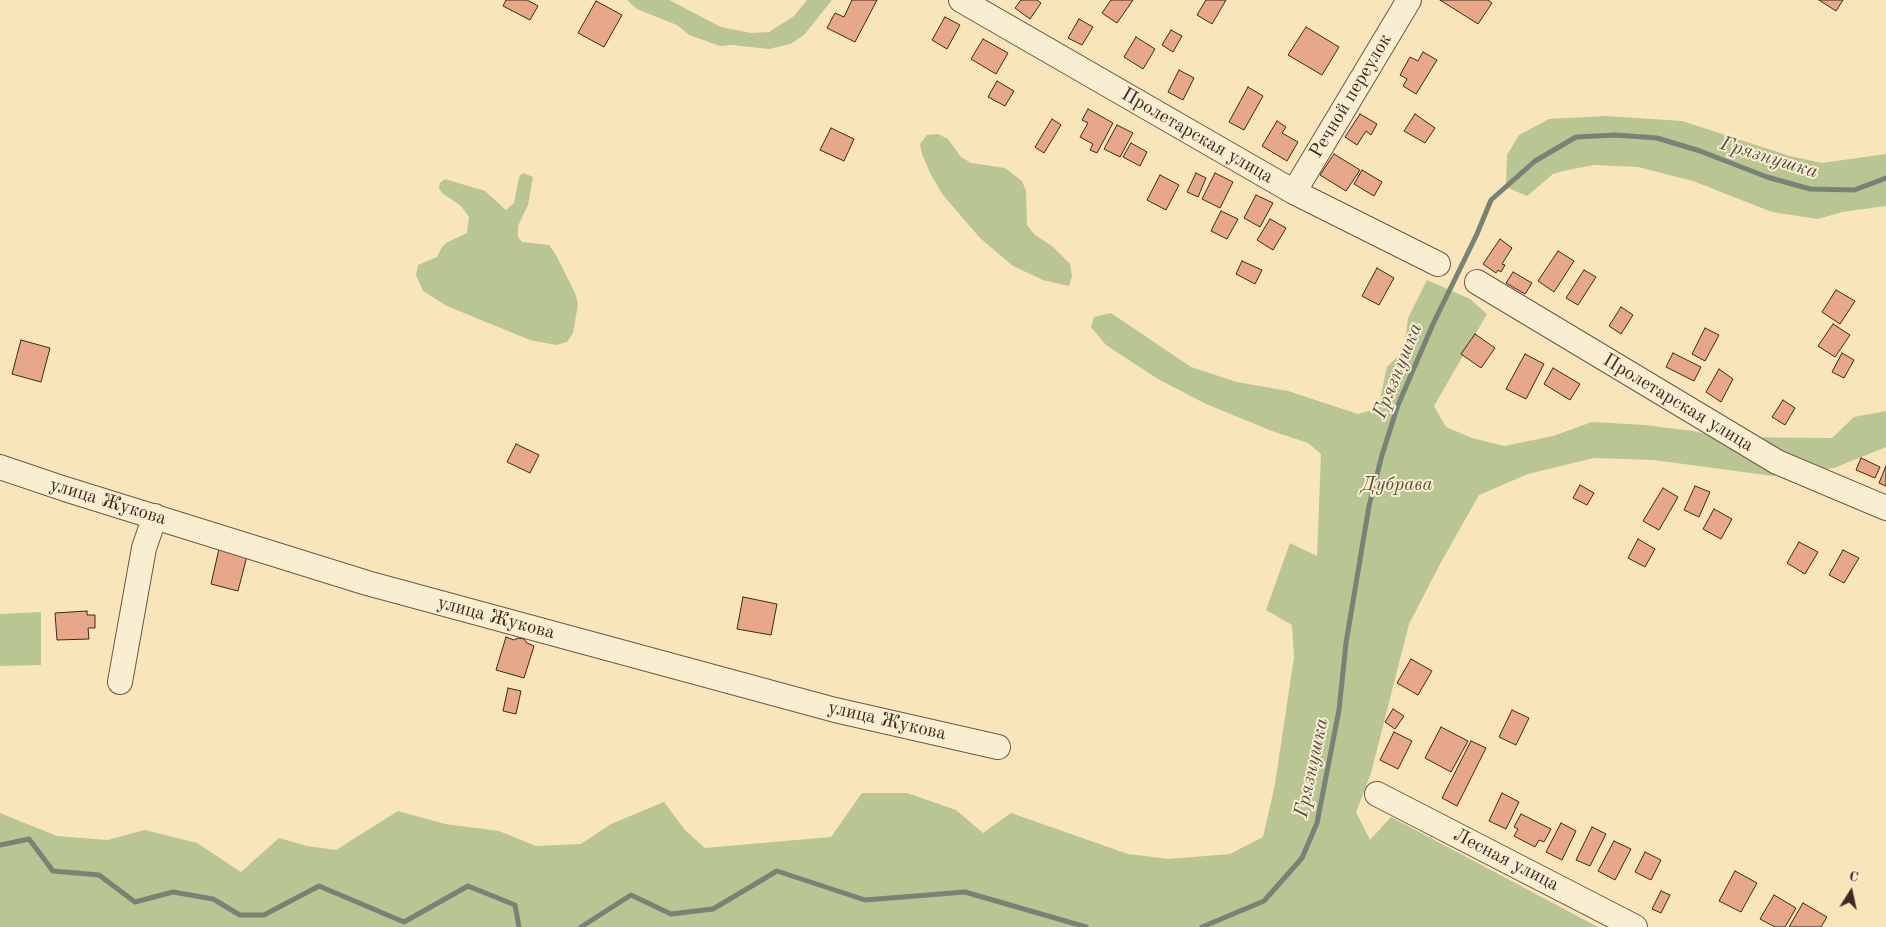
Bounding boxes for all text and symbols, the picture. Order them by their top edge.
street label: Речной переулок [1305,30,1397,162]
street label: Пролетарская улица [1117,83,1277,189]
water label: Грязнушка [1717,132,1821,184]
water label: Грязнушка [1368,320,1428,422]
street label: Пролетарская улица [1599,349,1757,457]
street label: улица Жукова [47,473,169,531]
park label: Дубрава [1361,474,1433,496]
street label: улица Жукова [435,591,557,645]
street label: улица Жукова [826,696,948,746]
water label: Грязнушка [1290,716,1334,820]
street label: Лесная улица [1449,824,1563,896]
north arrow [1826,867,1876,917]
text: С [1848,870,1859,885]

